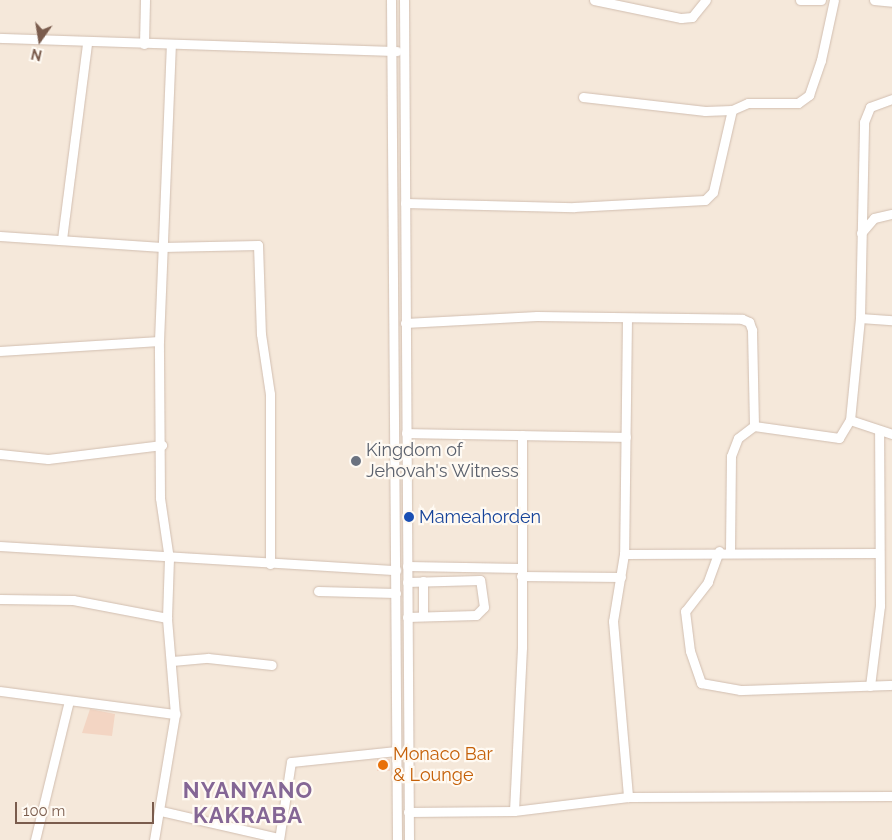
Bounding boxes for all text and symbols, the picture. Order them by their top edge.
north arrow [15,15,65,65]
text: N [30,46,44,64]
place label: Kingdom of Jehovah's Witness [366,440,519,482]
marker: Kingdom of Jehovah's Witness [350,455,362,467]
place label: Mameahorden [419,506,541,528]
marker: Mameahorden [403,511,415,523]
place label: Monaco Bar & Lounge [393,744,493,786]
marker: Monaco Bar & Lounge [377,759,389,771]
district label: NYANYANO KAKRABA [182,777,314,828]
scale bar [18,792,156,824]
text: 100 m [23,802,65,820]

